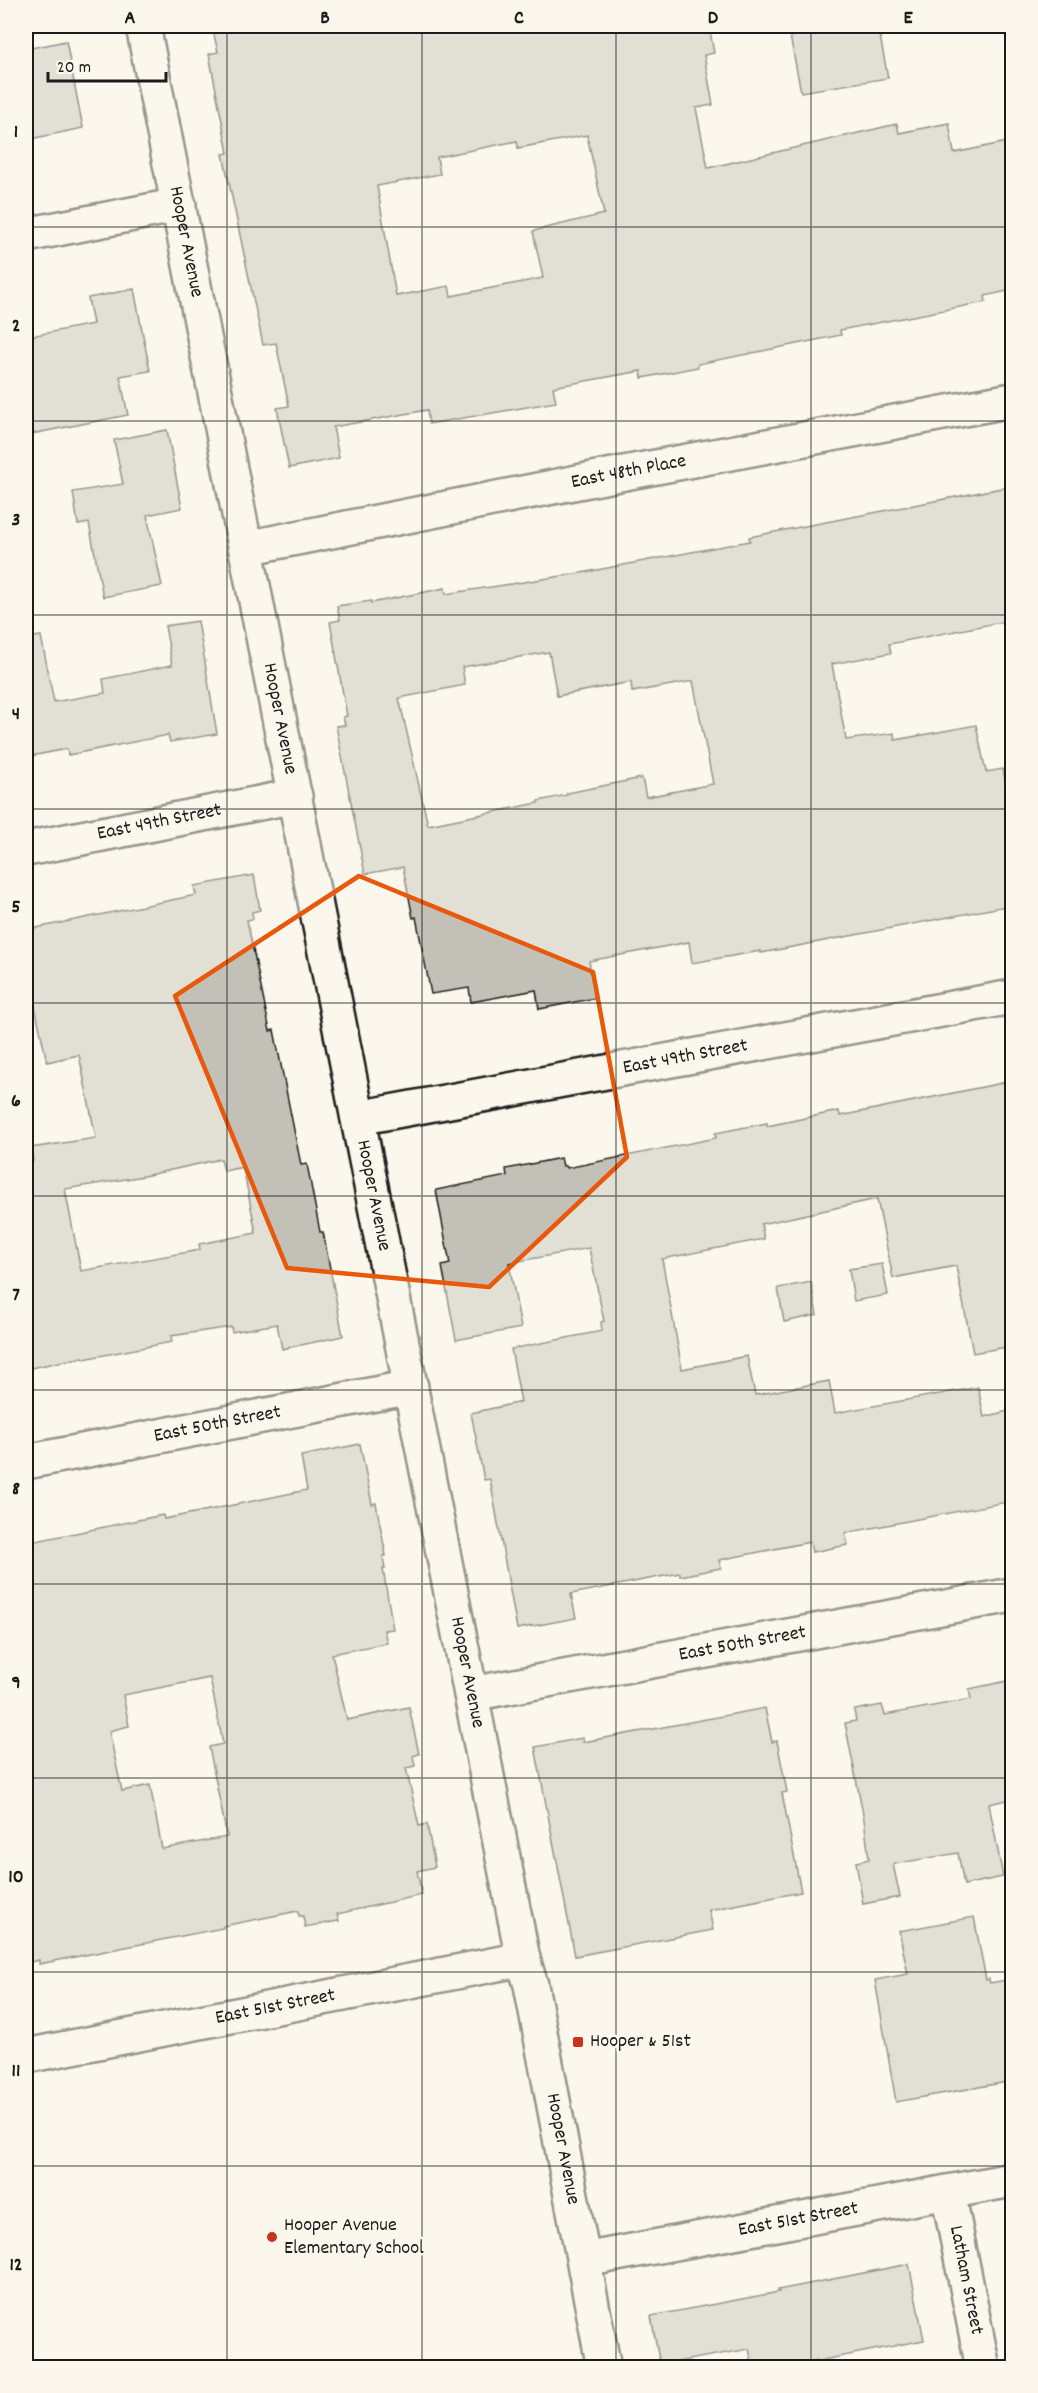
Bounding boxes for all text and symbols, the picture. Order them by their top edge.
text: A [125,5,136,33]
text: B [320,5,330,33]
text: C [514,5,524,33]
text: D [708,5,719,33]
text: E [903,5,913,33]
scale bar [48,45,166,83]
text: 20 m [57,56,91,81]
text: 1 [14,119,18,147]
street label: Hooper Avenue [161,184,210,300]
text: 2 [12,313,20,341]
street label: East 48th Place [569,448,689,497]
text: 3 [12,507,20,535]
street label: Hooper Avenue [255,661,304,777]
text: 4 [12,701,20,729]
street label: East 49th Street [95,797,224,849]
text: 5 [11,894,21,922]
street label: East 49th Street [621,1032,750,1083]
text: 6 [11,1088,21,1116]
street label: Hooper Avenue [348,1138,398,1254]
text: 7 [12,1282,20,1310]
street label: East 50th Street [151,1399,283,1451]
text: 8 [12,1476,20,1504]
street label: Hooper Avenue [442,1614,491,1731]
street label: East 50th Street [677,1619,808,1670]
text: 9 [11,1670,21,1698]
text: 10 [8,1864,24,1892]
street label: East 51st Street [213,1982,338,2033]
place label: Hooper & 51st [590,2028,691,2056]
marker: Hooper & 51st [571,2035,585,2049]
text: 11 [12,2058,20,2086]
street label: Hooper Avenue [538,2091,587,2207]
street label: East 51st Street [736,2195,861,2245]
place label: Hooper Avenue Elementary School [284,2212,424,2263]
street label: Latham Street [941,2223,990,2337]
marker: Hooper Avenue Elementary School [265,2230,279,2244]
text: 12 [9,2252,23,2280]

